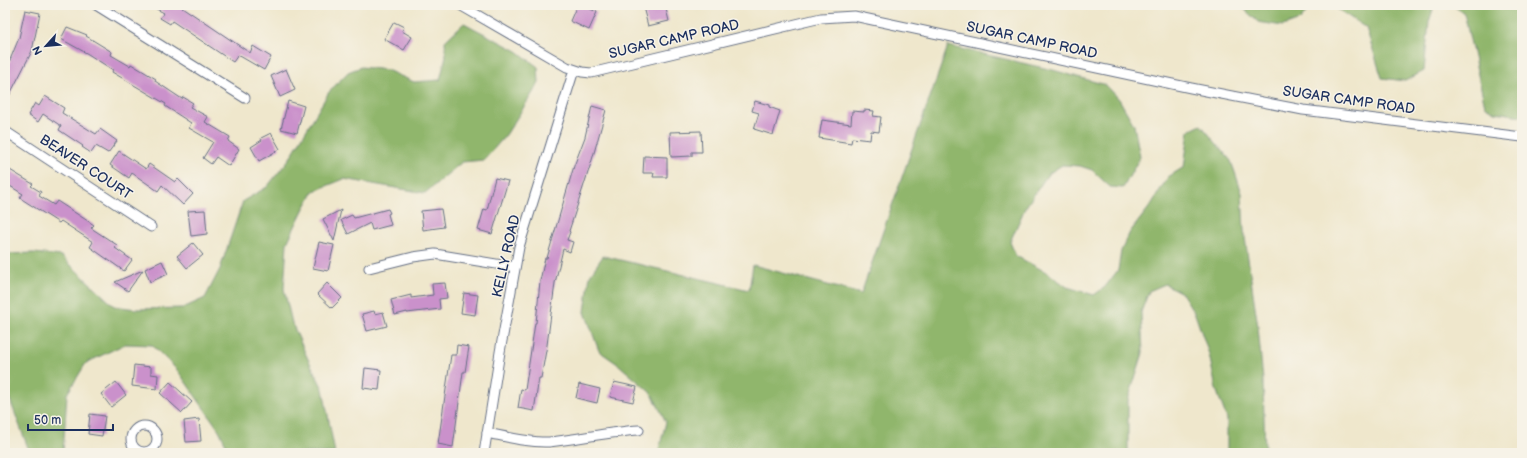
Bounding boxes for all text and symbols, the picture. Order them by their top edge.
street label: SUGAR CAMP ROAD [607,16,741,62]
street label: SUGAR CAMP ROAD [965,18,1099,62]
north arrow [26,26,66,66]
text: N [30,44,45,57]
street label: SUGAR CAMP ROAD [1282,82,1416,118]
street label: BEAVER COURT [36,131,136,204]
street label: KELLY ROAD [488,213,524,299]
scale bar [28,406,113,432]
text: 50 m [34,413,61,428]

